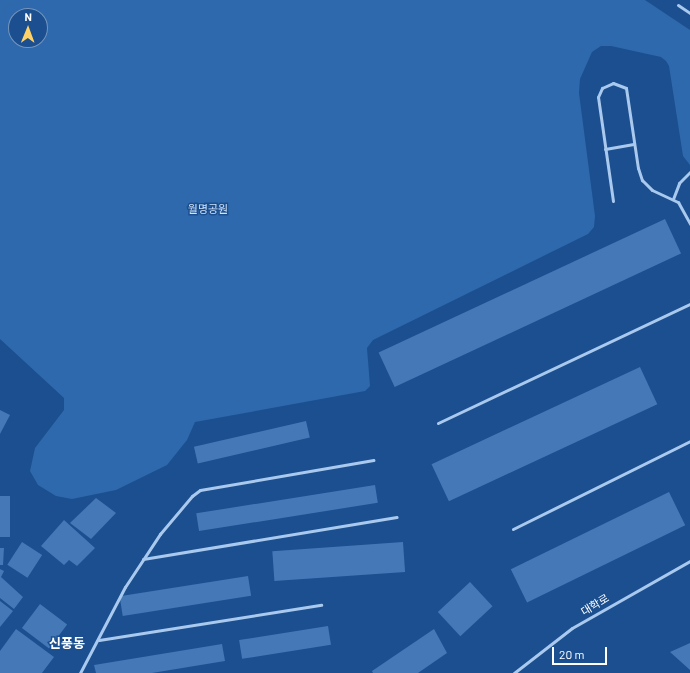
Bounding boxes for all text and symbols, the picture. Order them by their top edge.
north arrow [8,8,48,48]
text: N [24,10,32,23]
park label: 월명공원 [188,202,228,216]
street label: 대학로 [579,592,611,618]
district label: 신풍동 [49,635,85,651]
scale bar [554,639,609,665]
text: 20 m [559,647,585,661]

